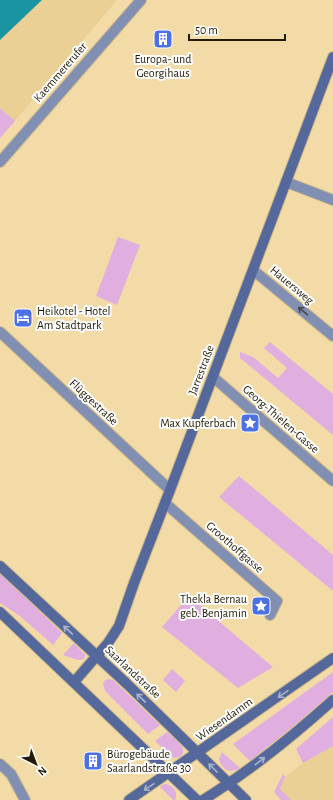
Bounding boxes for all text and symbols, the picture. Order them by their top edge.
scale bar [189,16,285,42]
text: 50 m [195,24,218,36]
building icon: Europa- und Georgihaus [152,28,174,50]
street label: Kaemmererufer [31,40,89,104]
place label: Europa- und Georgihaus [134,53,192,79]
street label: Hauersweg [268,263,316,307]
place label: Heikotel - Hotel Am Stadtpark [37,305,110,331]
hotel icon: Heikotel - Hotel Am Stadtpark [12,307,34,329]
one-way arrow [298,307,308,316]
street label: Jarrestraße [186,344,216,396]
street label: Flüggestraße [68,377,120,427]
street label: Georg-Thielen-Gasse [241,383,321,455]
place icon: Max Kupferbach [239,412,261,434]
place label: Max Kupferbach [160,417,236,429]
street label: Groothoffgasse [204,519,266,575]
place label: Thekla Bernau geb. Benjamin [180,593,247,620]
place icon: Thekla Bernau geb. Benjamin [250,595,272,617]
one-way arrow [63,625,73,635]
street label: Saarlandstraße [103,643,163,701]
one-way arrow [277,690,288,698]
one-way arrow [136,693,146,703]
street label: Wiesendamm [194,695,254,743]
north arrow [16,744,56,784]
place label: Bürogebäude Saarlandstraße 30 [107,748,191,774]
building icon: Bürogebäude Saarlandstraße 30 [82,750,104,772]
one-way arrow [255,756,266,765]
one-way arrow [208,763,218,773]
text: N [36,764,49,778]
one-way arrow [144,783,155,791]

